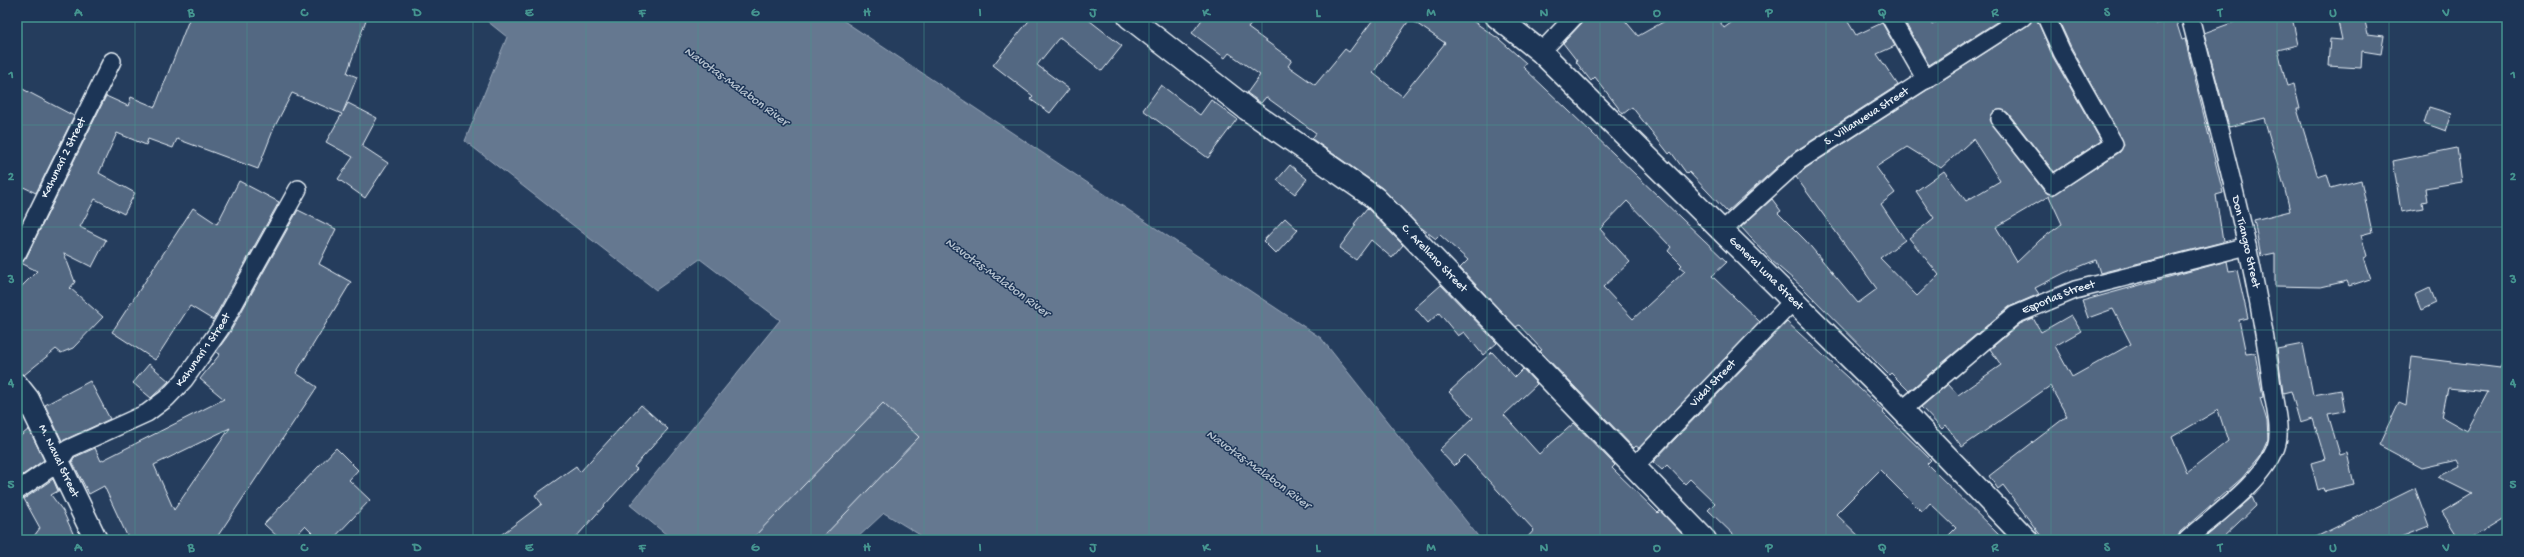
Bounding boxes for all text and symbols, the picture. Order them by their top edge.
text: A [73,6,83,21]
text: B [187,6,196,21]
text: C [299,6,309,21]
text: D [412,6,422,21]
text: E [525,6,534,21]
text: F [638,6,647,21]
text: G [751,6,760,21]
text: H [863,6,871,21]
text: I [978,6,982,21]
text: J [1089,6,1098,21]
text: K [1201,6,1211,21]
text: L [1316,6,1322,21]
text: M [1426,6,1436,21]
text: N [1540,6,1549,21]
text: O [1653,6,1661,21]
text: P [1764,6,1773,21]
text: Q [1878,6,1887,21]
text: R [1991,6,2000,21]
text: S [2104,6,2111,21]
text: T [2216,6,2223,21]
text: U [2329,6,2337,21]
text: V [2441,6,2450,21]
water label: Navotas-Malabon River [681,44,793,131]
text: 1 [7,68,14,83]
text: 1 [2509,68,2516,83]
street label: S. Villanueva Street [1822,84,1913,149]
street label: Kahunari 2 Street [38,114,91,201]
text: 2 [8,170,15,185]
text: 2 [2510,170,2517,185]
street label: Don Tiangco Street [2227,194,2263,291]
street label: C. Arellano Street [1398,222,1471,297]
street label: General Luna Street [1725,234,1807,315]
water label: Navotas-Malabon River [942,235,1054,322]
text: 3 [7,273,15,288]
text: 3 [2509,273,2517,288]
street label: Esporlas Street [2020,278,2098,318]
street label: Kahunari 1 Street [173,310,235,391]
street label: Vidal Street [1687,356,1740,411]
text: 4 [7,376,15,391]
text: 4 [2509,376,2517,391]
street label: M. Naval Street [35,423,82,501]
water label: Navotas-Malabon River [1203,427,1315,514]
text: 5 [8,478,15,493]
text: 5 [2510,478,2517,493]
text: A [73,541,83,556]
text: B [187,541,196,556]
text: C [299,541,309,556]
text: D [412,541,422,556]
text: E [525,541,534,556]
text: F [638,541,647,556]
text: G [751,541,760,556]
text: H [863,541,871,556]
text: I [978,541,982,556]
text: J [1089,541,1098,556]
text: K [1201,541,1211,556]
text: L [1316,541,1322,556]
text: M [1426,541,1436,556]
text: N [1540,541,1549,556]
text: O [1653,541,1661,556]
text: P [1764,541,1773,556]
text: Q [1878,541,1887,556]
text: R [1991,541,2000,556]
text: S [2104,541,2111,556]
text: T [2216,541,2223,556]
text: U [2329,541,2337,556]
text: V [2441,541,2450,556]

